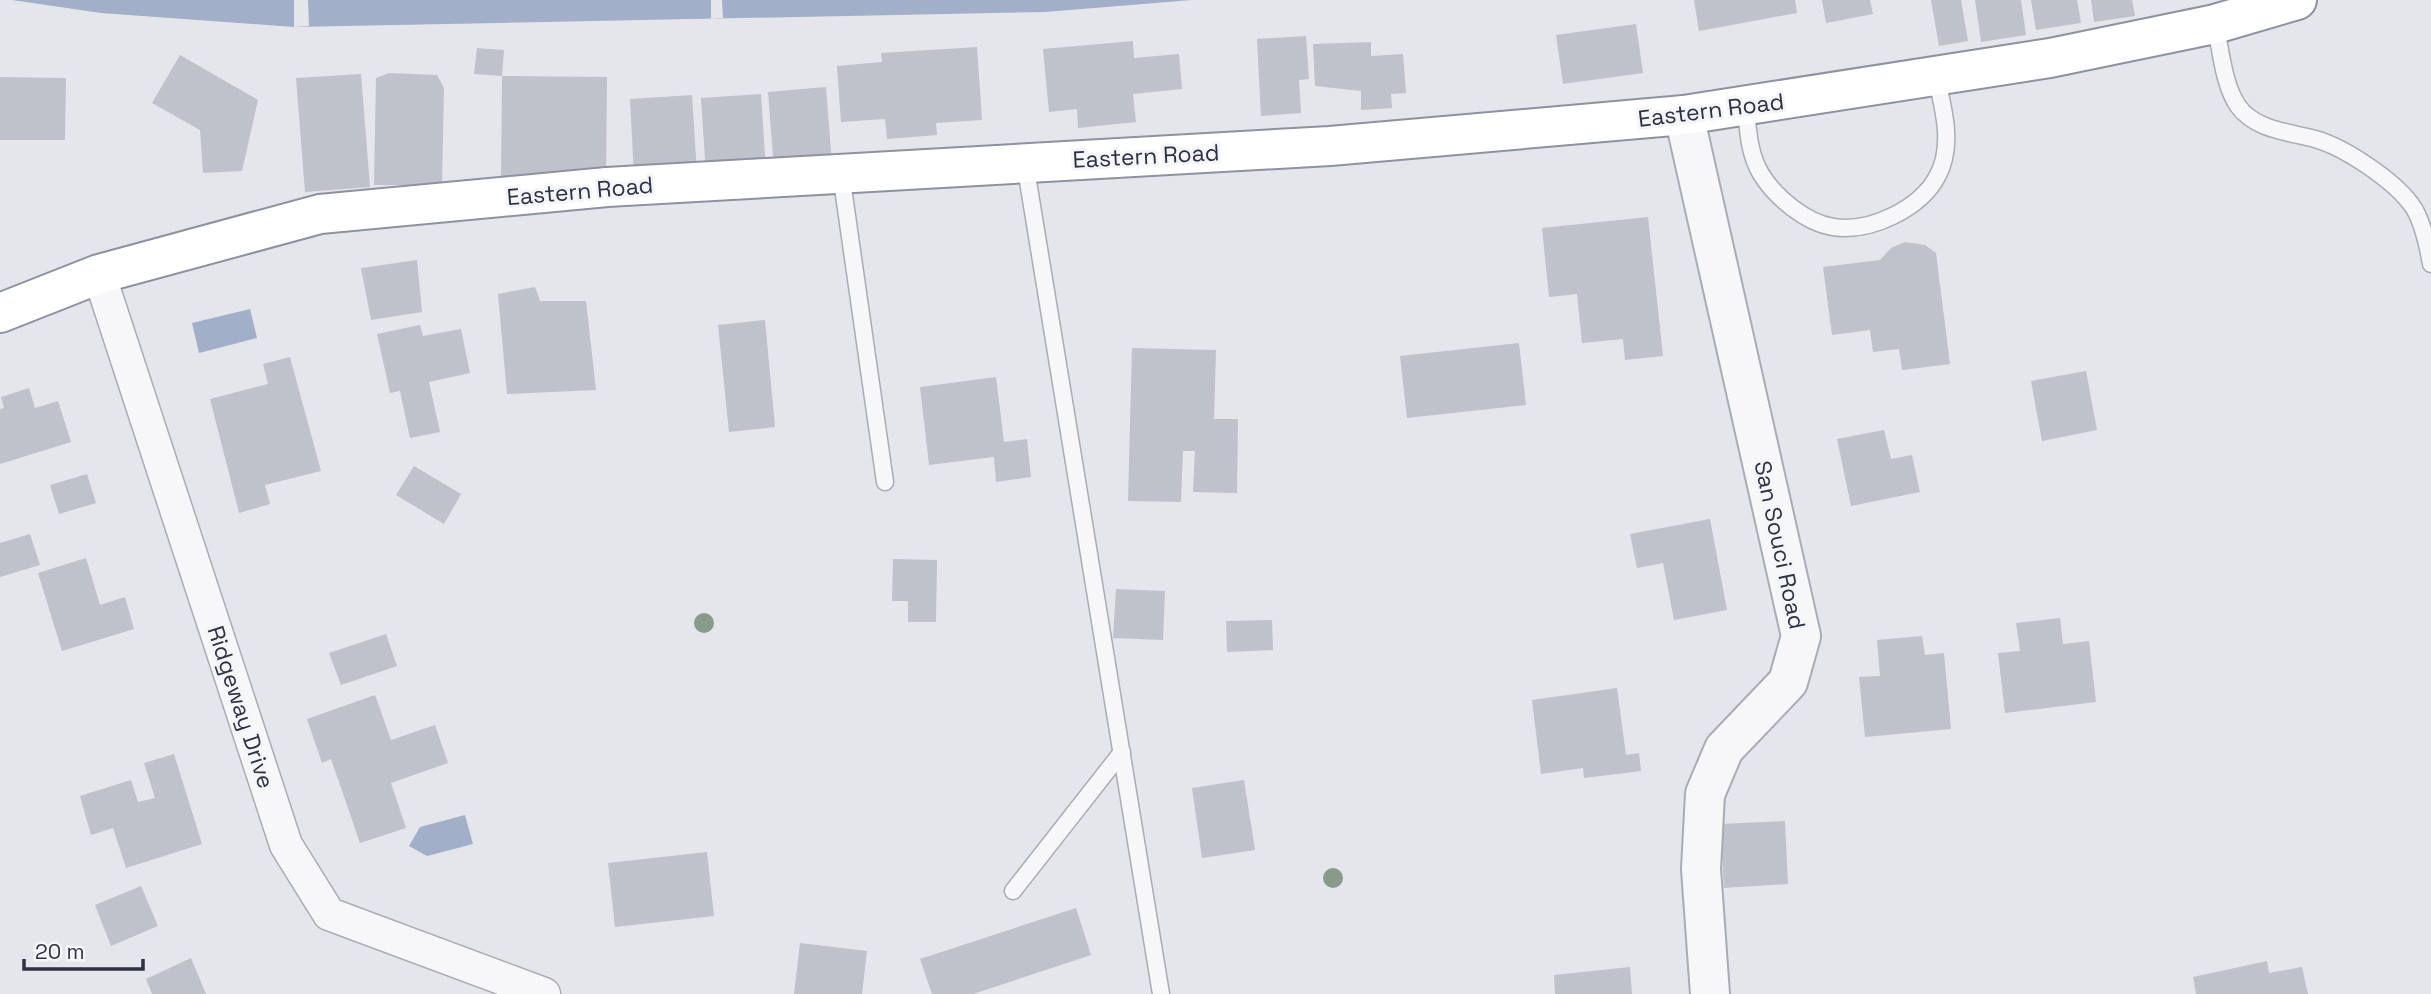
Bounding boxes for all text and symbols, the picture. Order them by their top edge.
street label: Eastern Road [1636,86,1786,134]
street label: Eastern Road [1072,137,1220,175]
street label: Eastern Road [506,170,654,212]
street label: San Souci Road [1748,458,1812,632]
street label: Ridgeway Drive [201,622,281,792]
scale bar [24,928,144,972]
text: 20 m [35,938,85,965]

